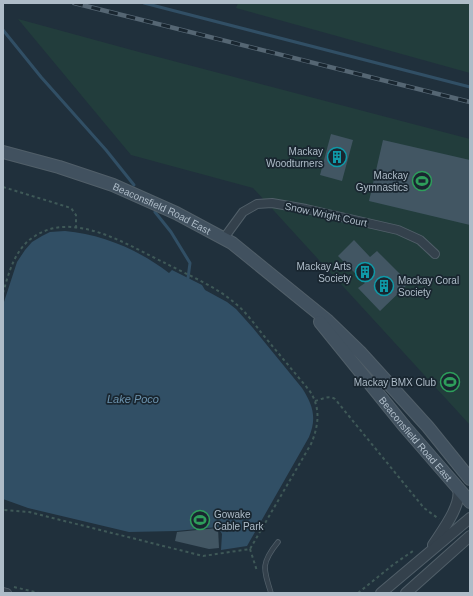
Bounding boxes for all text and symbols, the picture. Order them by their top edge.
place label: Mackay Woodturners [266,146,323,169]
building icon: Mackay Woodturners [326,146,348,168]
place label: Mackay Gymnastics [356,170,408,193]
sports icon: Mackay Gymnastics [411,170,433,192]
street label: Beaconsfield Road East [111,181,213,237]
street label: Snow Wright Court [284,200,368,229]
place label: Mackay Arts Society [297,261,351,284]
building icon: Mackay Arts Society [354,261,376,283]
building icon: Mackay Coral Society [373,275,395,297]
place label: Mackay Coral Society [398,275,459,298]
sports icon: Mackay BMX Club [439,371,461,393]
place label: Mackay BMX Club [354,377,436,388]
water label: Lake Poco [107,393,159,405]
street label: Beaconsfield Road East [377,395,454,483]
sports icon: Gowake Cable Park [189,509,211,531]
place label: Gowake Cable Park [214,509,264,532]

